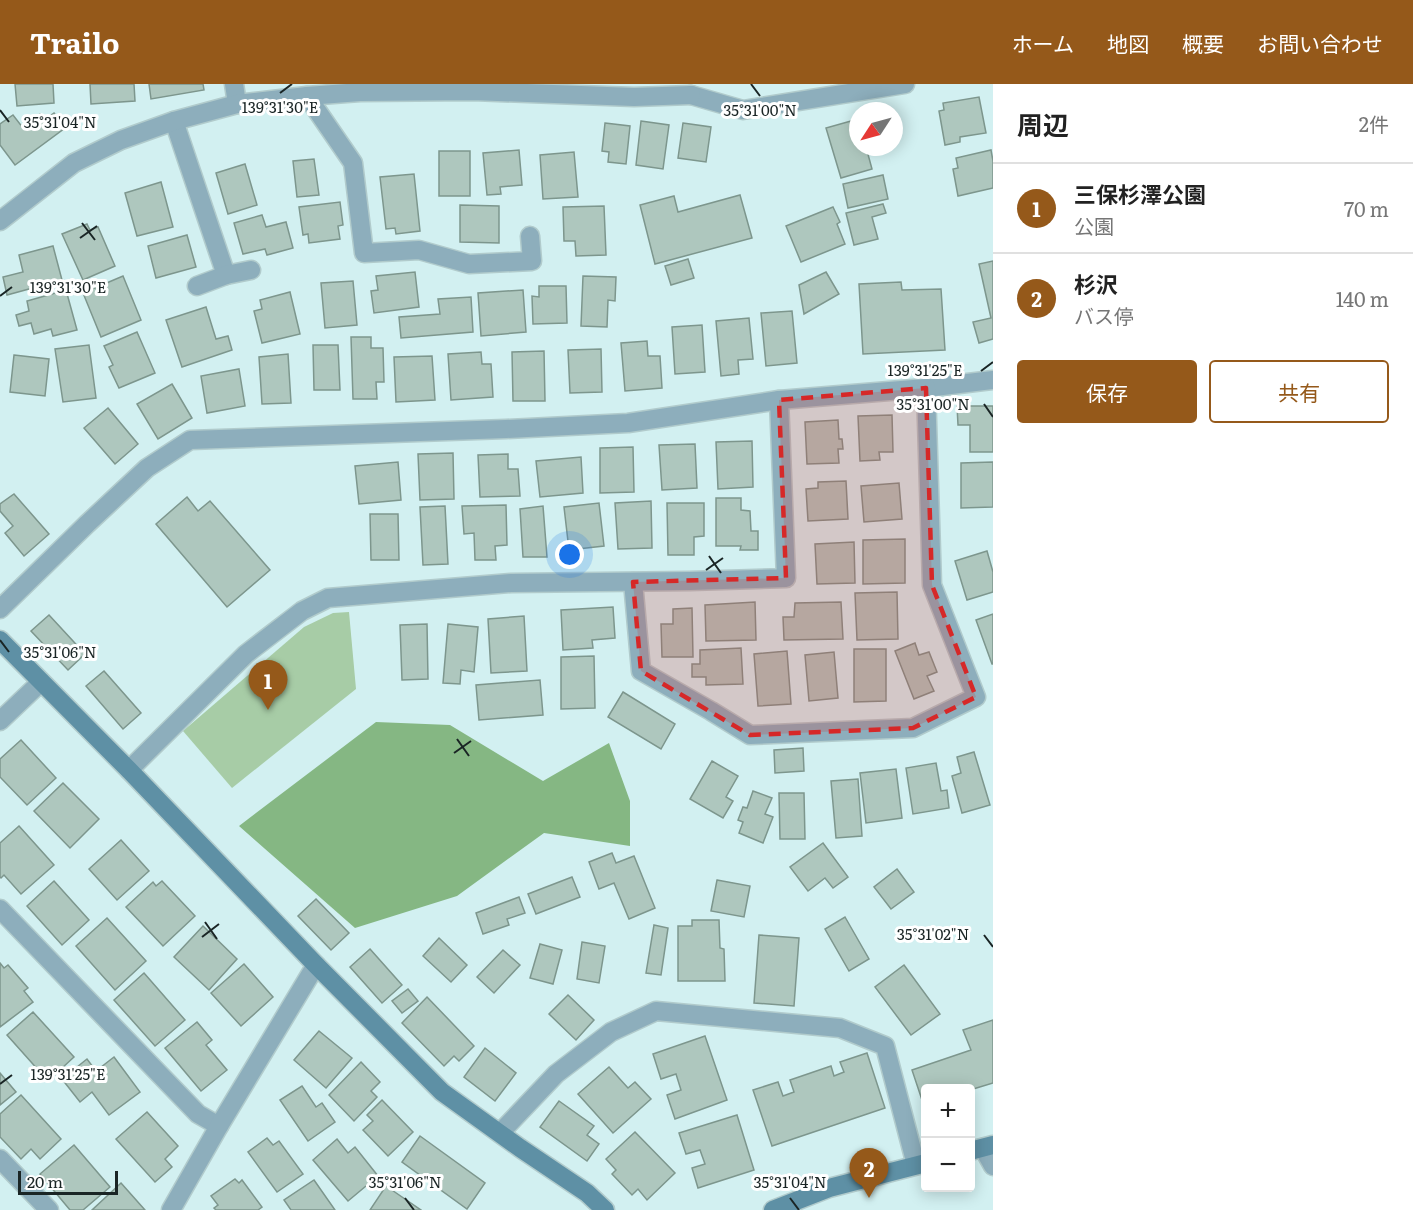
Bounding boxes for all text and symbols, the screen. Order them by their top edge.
text: Trailo [30,21,119,63]
text: ホーム [1012,27,1074,58]
text: 地図 [1107,27,1149,58]
text: 概要 [1182,27,1224,58]
text: お問い合わせ [1257,27,1383,58]
text: 139°31'30"E [242,95,318,118]
text: 35°31'00"N [723,98,797,121]
north arrow [849,102,903,156]
text: 周辺 [1017,104,1069,143]
text: 2件 [1359,108,1389,138]
text: 35°31'04"N [23,110,97,133]
text: 三保杉澤公園 [1074,177,1206,210]
text: 1 [1032,193,1041,223]
text: 70 m [1344,193,1389,223]
text: 公園 [1074,210,1114,240]
text: 杉沢 [1074,267,1118,300]
text: 139°31'30"E [30,275,106,298]
text: 2 [1031,283,1042,313]
text: 140 m [1336,283,1389,313]
text: バス停 [1074,300,1134,330]
text: 139°31'25"E [888,358,962,381]
button: 保存 [1017,360,1197,423]
button: 共有 [1209,360,1389,423]
text: 35°31'00"N [896,392,970,415]
your location [555,540,584,569]
text: 35°31'06"N [24,640,96,663]
pin: 1 [248,660,288,710]
text: 35°31'02"N [897,922,969,945]
text: 139°31'25"E [31,1062,105,1085]
map controls [921,1084,975,1192]
button: + [921,1084,975,1138]
button: − [921,1138,975,1192]
pin: 2 [850,1148,888,1198]
scale bar [18,1168,118,1196]
text: 20 m [27,1169,63,1193]
text: 35°31'06"N [369,1170,441,1193]
text: 35°31'04"N [753,1170,827,1193]

